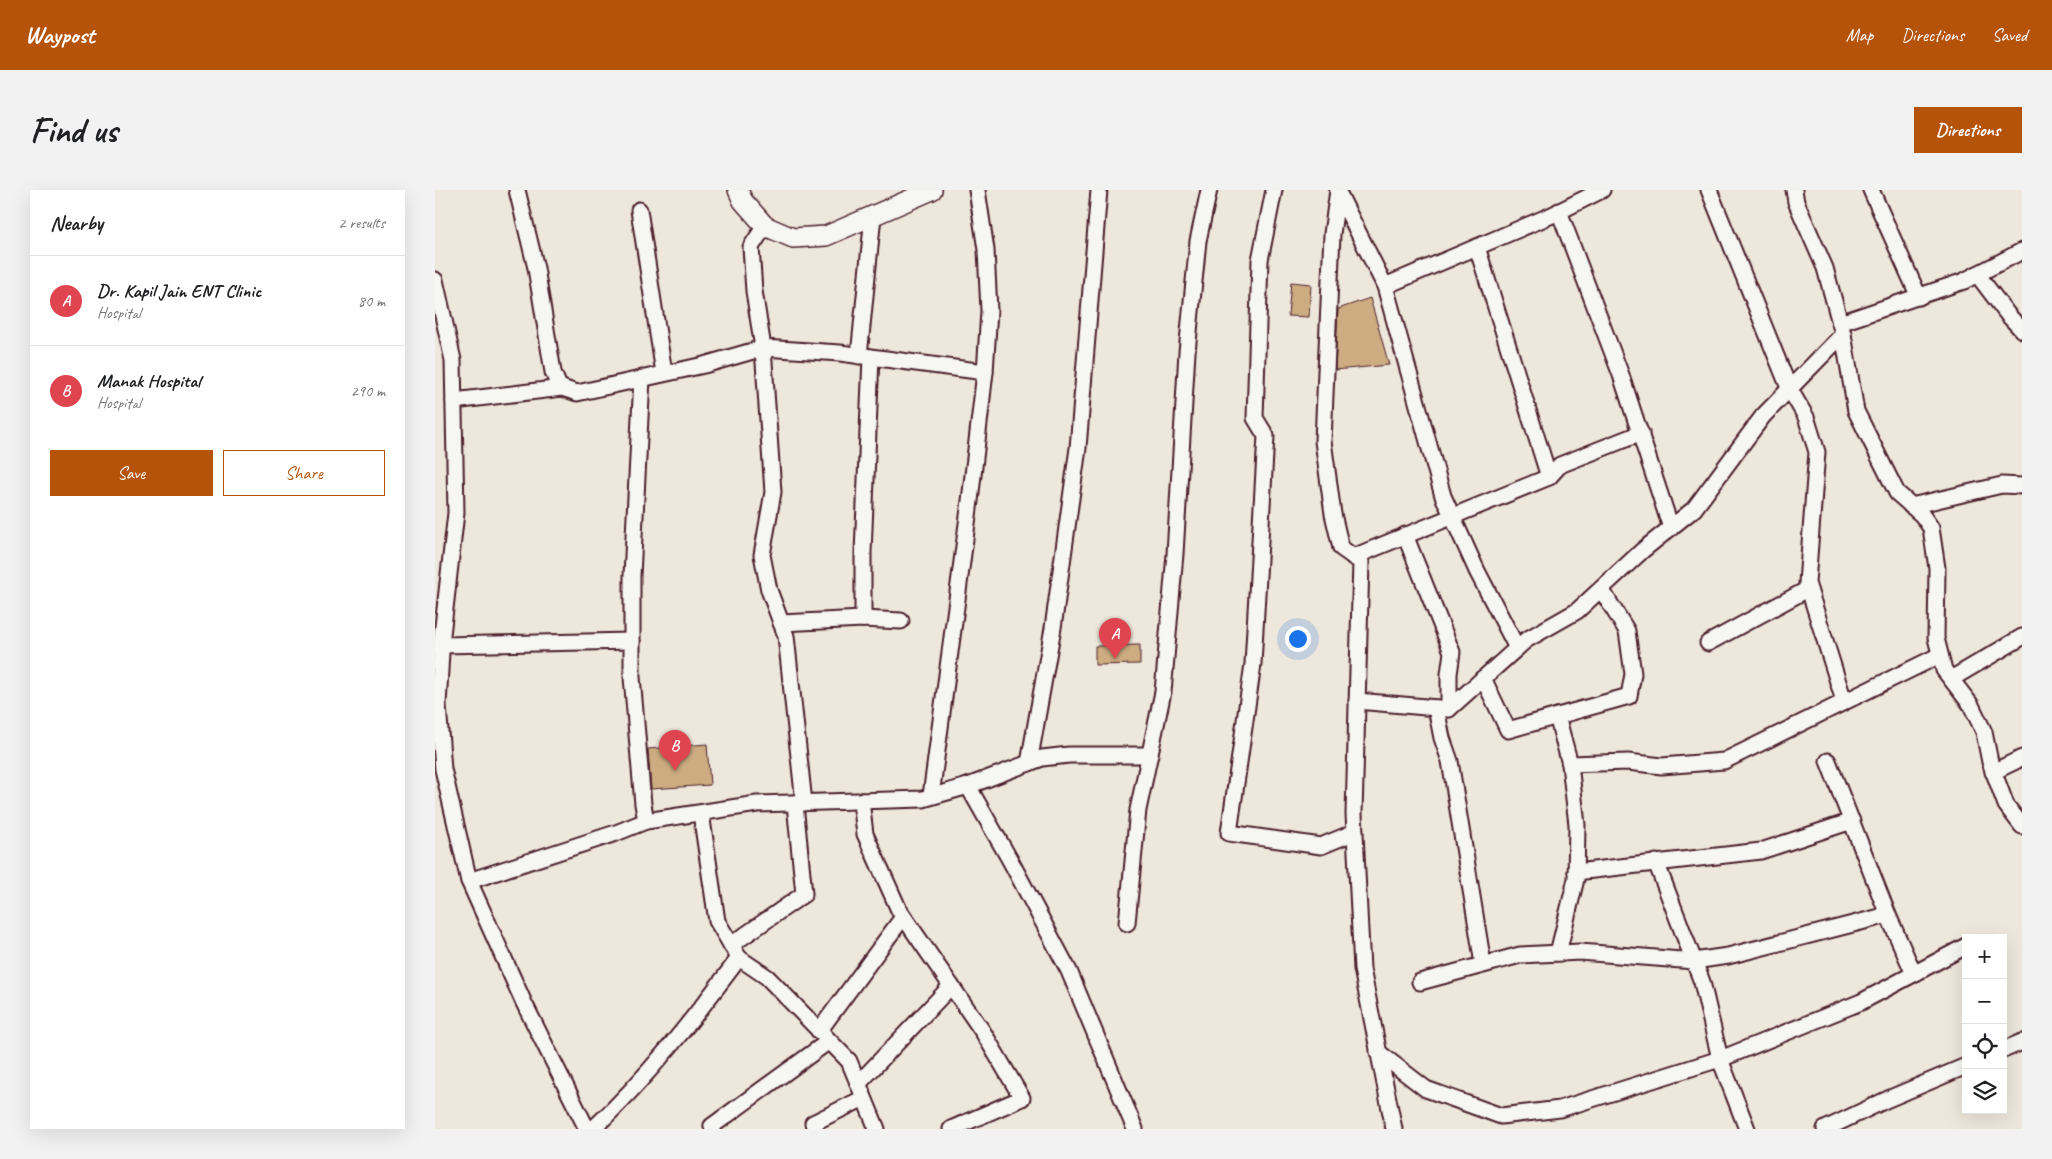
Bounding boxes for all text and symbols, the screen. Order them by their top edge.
text: Waypost [25,20,95,50]
text: Map [1846,24,1873,46]
text: Directions [1901,24,1964,46]
text: Saved [1992,24,2027,46]
button: Directions [1914,107,2022,153]
text: Find us [30,108,117,153]
text: Nearby [50,210,103,236]
text: 2 results [338,213,385,233]
text: Dr. Kapil Jain ENT Clinic [97,279,261,303]
text: A [62,291,70,311]
text: 80 m [358,291,385,311]
text: Hospital [97,303,141,323]
text: Manak Hospital [97,369,200,393]
text: B [62,381,70,401]
text: 290 m [351,381,385,401]
text: Hospital [97,393,141,413]
button: Save [50,450,213,496]
button: Share [223,450,385,496]
pin: A [1099,618,1131,659]
your location [1285,626,1311,652]
pin: B [659,730,691,771]
map controls [1962,934,2007,1114]
button: + [1962,934,2007,979]
button: − [1962,979,2007,1024]
button: locate [1962,1024,2007,1069]
button: layers [1962,1069,2007,1114]

